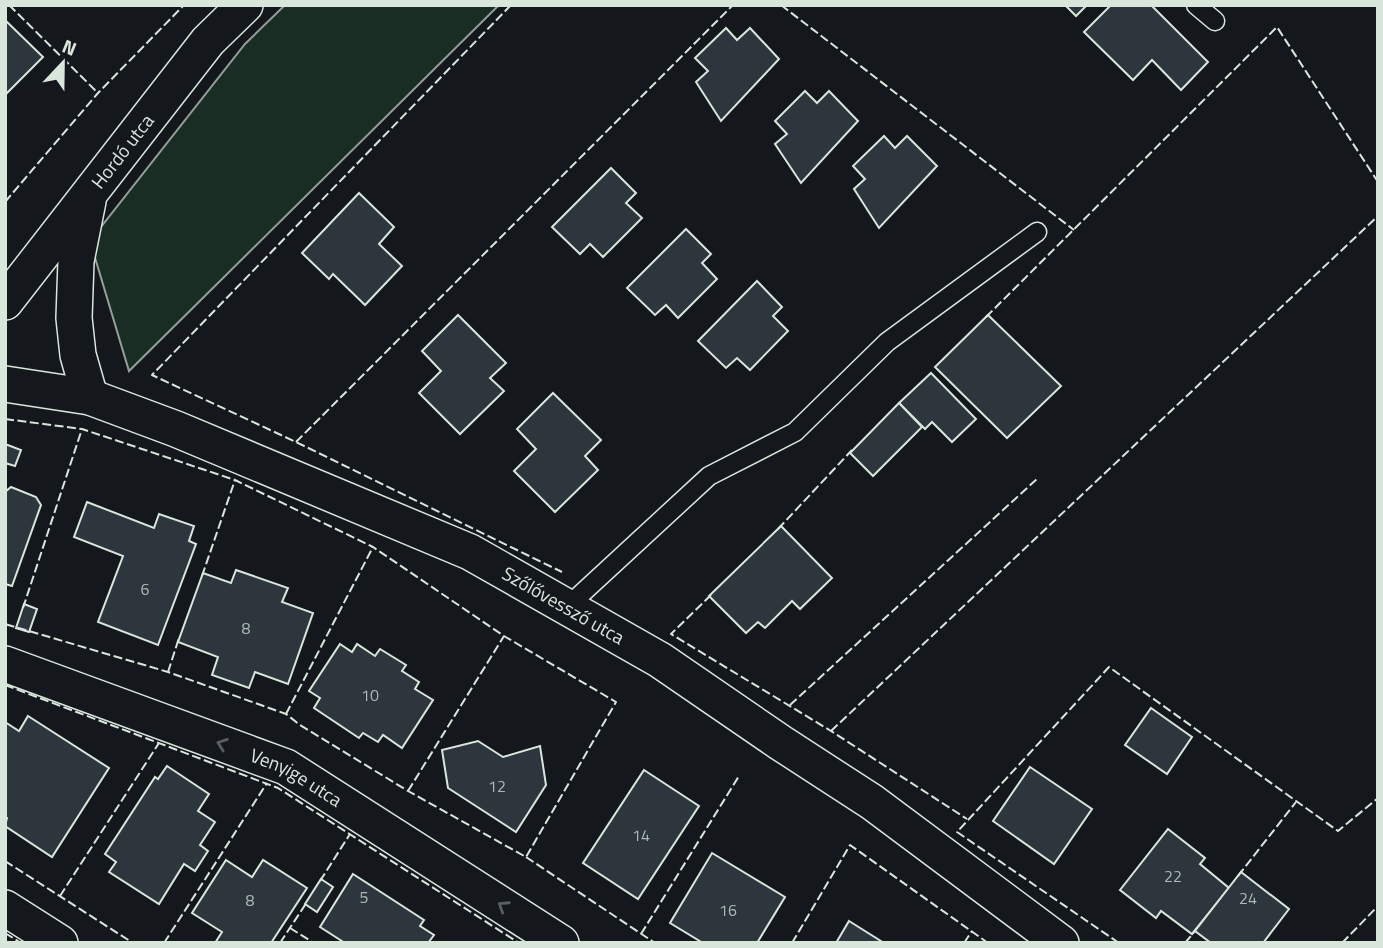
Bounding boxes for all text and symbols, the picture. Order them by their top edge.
north arrow [28,28,98,98]
text: N [58,31,81,63]
street label: Hordó utca [83,107,161,195]
street label: Szőlővessző utca [497,558,631,651]
house number: 6 [141,577,150,601]
house number: 8 [242,616,251,640]
house number: 10 [361,683,379,707]
one-way arrow [217,738,229,752]
street label: Venyige utca [246,740,349,814]
house number: 12 [488,774,506,798]
house number: 14 [632,823,650,847]
house number: 22 [1164,864,1182,888]
house number: 5 [360,885,369,909]
house number: 24 [1239,886,1257,910]
house number: 8 [246,888,255,912]
house number: 16 [719,898,737,922]
one-way arrow [498,902,511,914]

